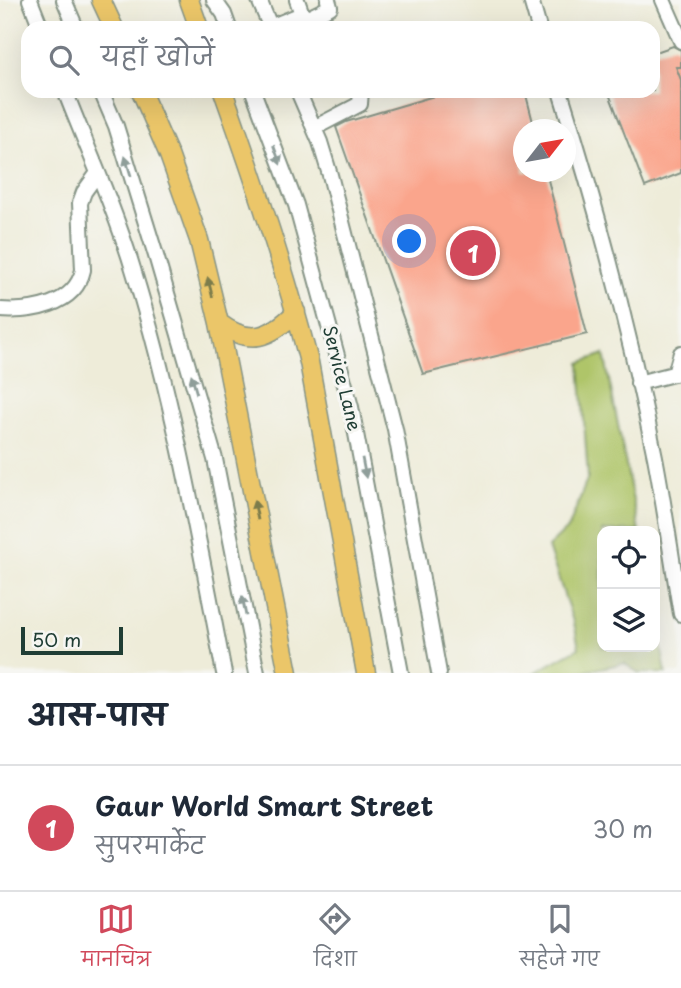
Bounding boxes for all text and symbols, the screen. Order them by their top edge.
search box [21,21,660,98]
text: यहाँ खोजें [101,36,215,75]
icon: search [45,41,83,79]
north arrow [513,119,576,182]
one-way arrow [272,144,283,165]
one-way arrow [123,156,133,177]
your location [392,224,426,258]
pin: 1 [450,227,496,279]
one-way arrow [204,276,215,298]
street label: Service Lane [317,323,369,433]
one-way arrow [188,374,198,395]
one-way arrow [358,457,369,479]
one-way arrow [251,499,262,521]
map controls [597,526,660,652]
button: locate [597,526,660,589]
button: layers [597,589,660,652]
one-way arrow [239,595,250,617]
scale bar [21,624,122,656]
text: 50 m [32,625,81,653]
text: आस-पास [28,691,167,736]
text: Gaur World Smart Street [95,786,433,825]
text: 1 [46,811,57,846]
text: 30 m [592,811,653,846]
text: सुपरमार्केट [95,827,205,862]
tab: मानचित्र [81,900,151,980]
tab: दिशा [314,900,357,980]
tab: सहेजे गए [519,900,600,980]

